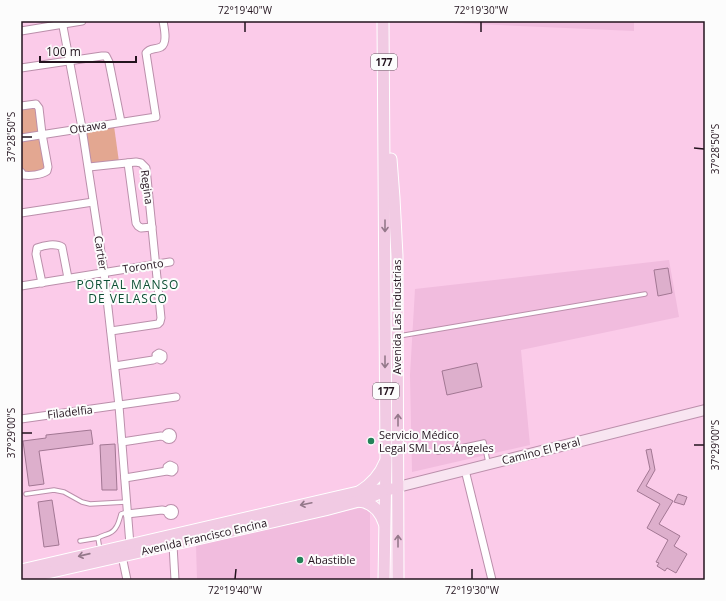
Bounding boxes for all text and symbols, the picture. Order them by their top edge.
text: 72°19'40"W [218,3,273,17]
text: 72°19'30"W [454,3,509,17]
scale bar [40,38,136,64]
text: 100 m [46,43,81,60]
road number: 177 [371,54,397,70]
text: 37°28'50"S [4,112,18,162]
street label: Ottawa [68,116,107,137]
text: 37°28'50"S [708,124,722,174]
street label: Regina [138,169,157,205]
one-way arrow [381,219,389,232]
street label: Cartier [91,235,112,272]
street label: Toronto [121,255,165,276]
street label: Avenida Las Industrias [389,260,404,374]
district label: PORTAL MANSO DE VELASCO [77,276,179,307]
one-way arrow [382,355,389,368]
road number: 177 [373,383,399,399]
street label: Filadelfia [46,401,93,422]
text: 37°29'00"S [4,408,18,458]
one-way arrow [394,414,402,427]
text: 37°29'00"S [708,420,722,470]
place label: Servicio Médico Legal SML Los Ángeles [379,427,494,455]
street label: Camino El Peral [500,434,582,467]
marker: Servicio Médico Legal SML Los Ángeles [366,436,376,446]
one-way arrow [300,500,313,508]
street label: Avenida Francisco Encina [140,515,268,558]
one-way arrow [394,535,402,548]
one-way arrow [78,552,91,559]
place label: Abastible [308,552,355,567]
marker: Abastible [295,555,305,565]
text: 72°19'40"W [208,583,263,597]
text: 72°19'30"W [445,583,500,597]

